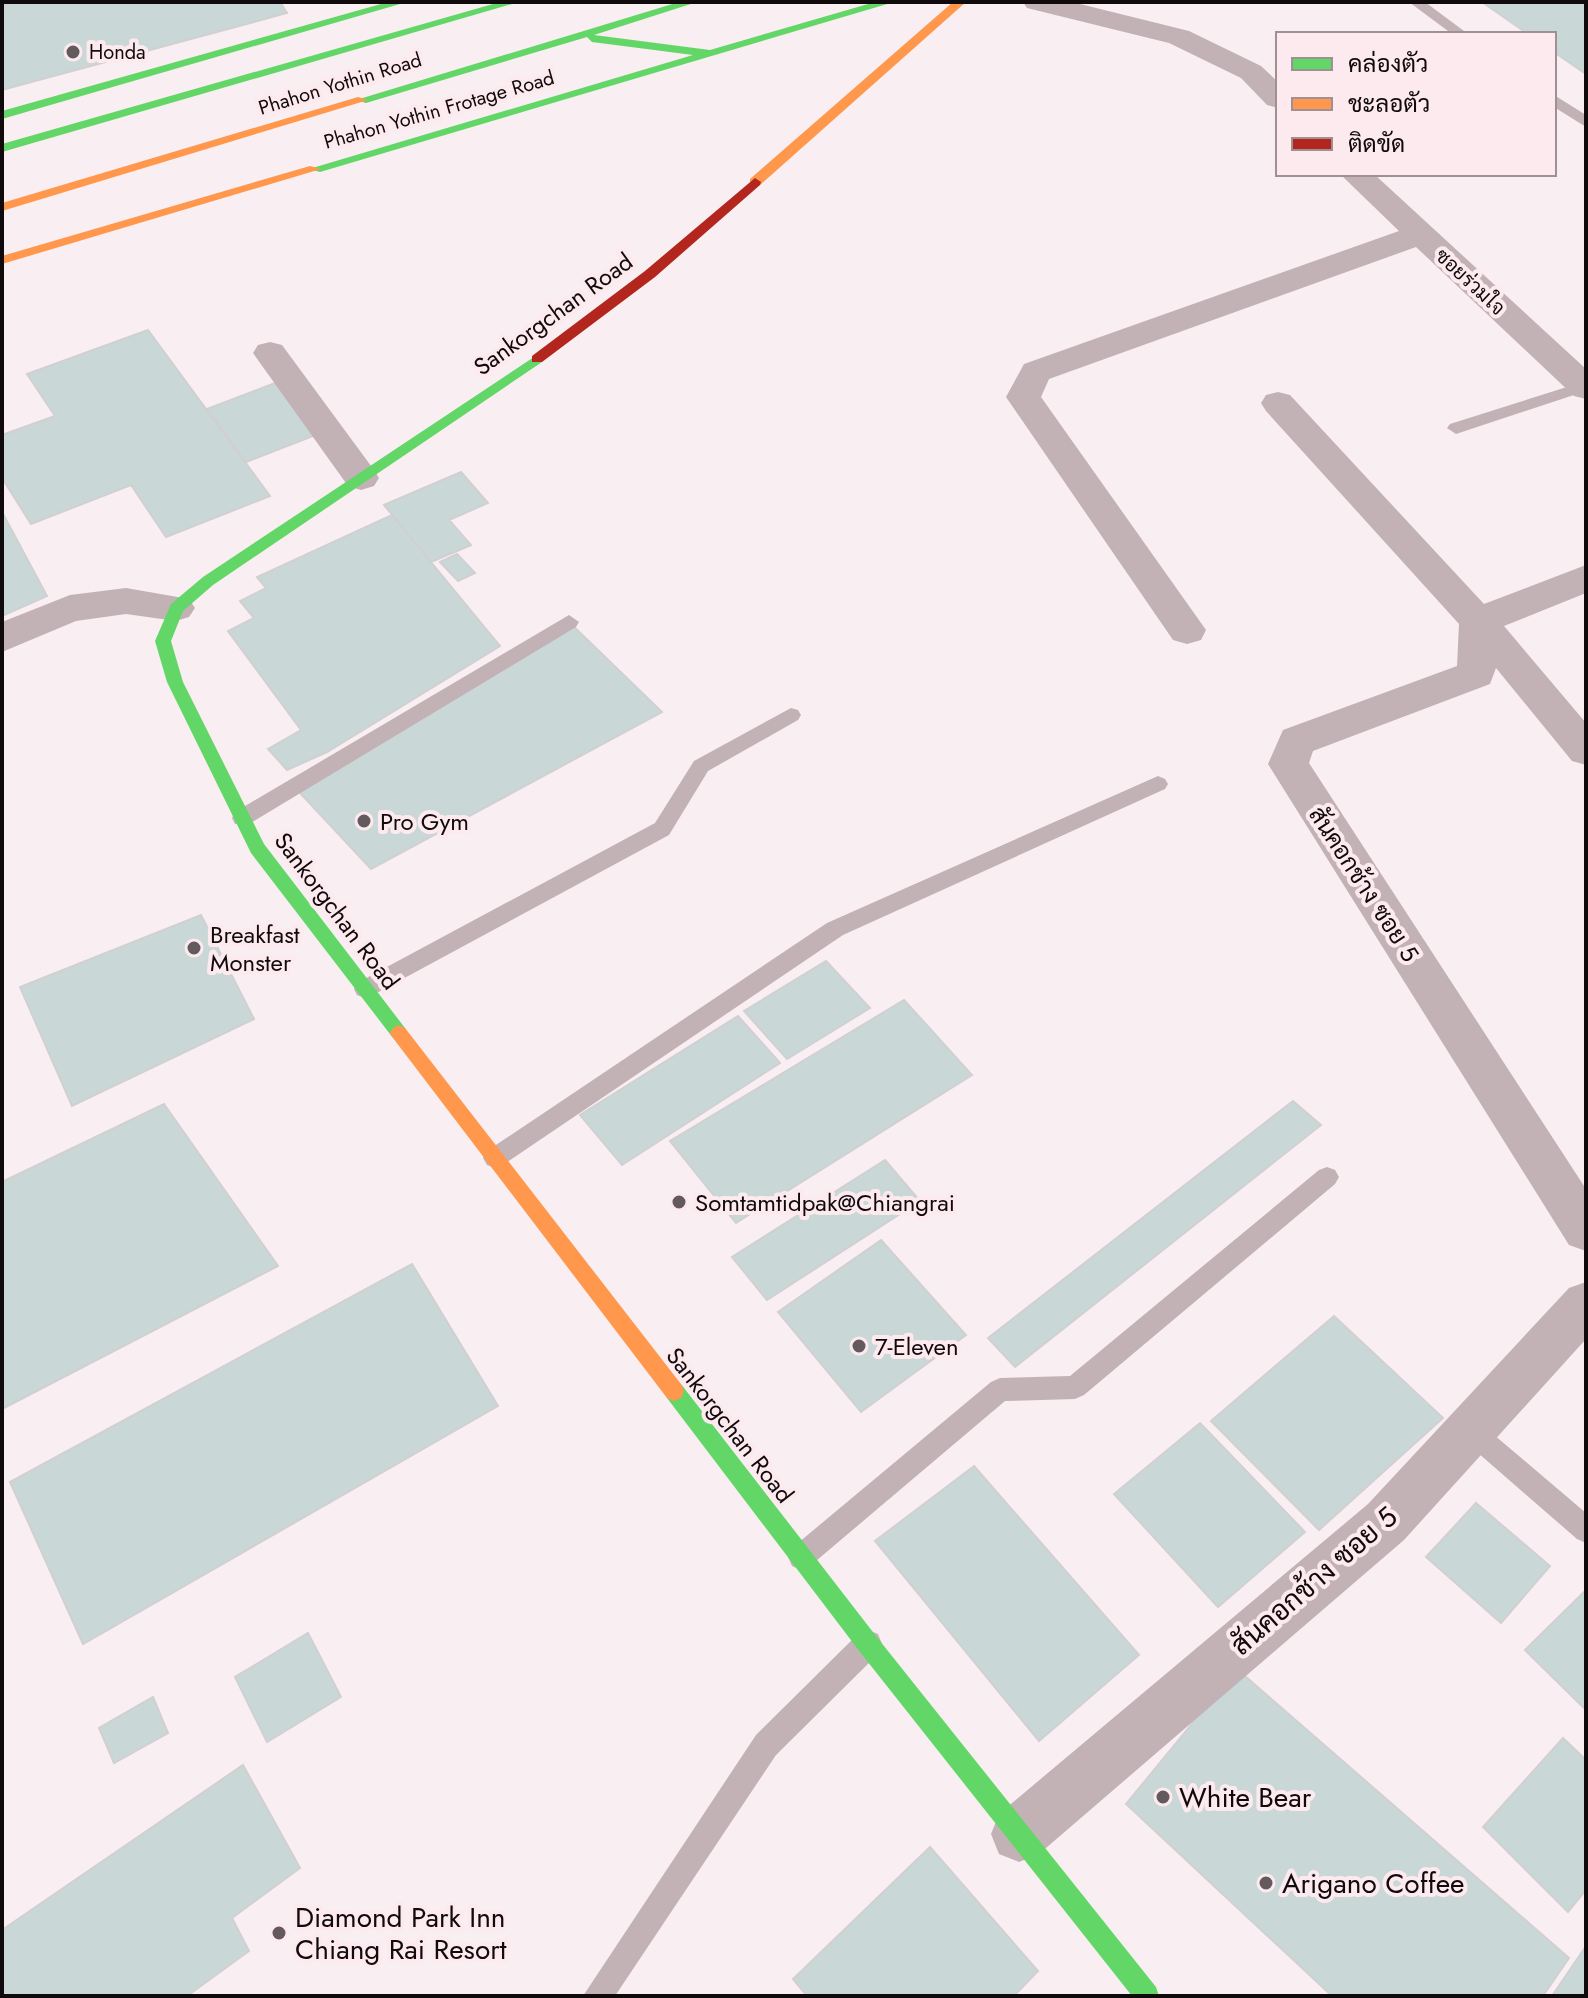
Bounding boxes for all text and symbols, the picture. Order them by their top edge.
legend [1276,32,1556,176]
place label: Honda [89,38,146,67]
marker: Honda [64,43,82,61]
street label: Phahon Yothin Road [255,45,425,123]
text: คล่องตัว [1348,46,1428,81]
street label: Phahon Yothin Frotage Road [320,63,558,157]
text: ชะลอตัว [1348,86,1430,121]
text: ติดขัด [1348,126,1405,161]
street label: ซอยร่วมใจ [1429,242,1511,322]
street label: Sankorgchan Road [466,244,640,384]
street label: สันคอกช้าง ซอย 5 [1301,799,1427,969]
place label: Pro Gym [380,804,469,839]
marker: Pro Gym [355,812,373,830]
street label: Sankorgchan Road [266,825,408,997]
place label: Breakfast Monster [210,917,300,980]
marker: Breakfast Monster [185,939,203,957]
place label: Somtamtidpak@Chiangrai [695,1185,955,1220]
marker: Somtamtidpak@Chiangrai [670,1193,688,1211]
place label: 7-Eleven [875,1329,959,1364]
marker: 7-Eleven [850,1337,868,1355]
street label: Sankorgchan Road [658,1340,802,1510]
street label: สันคอกช้าง ซอย 5 [1222,1497,1406,1665]
place label: White Bear [1179,1777,1312,1818]
marker: White Bear [1154,1788,1172,1806]
place label: Arigano Coffee [1282,1863,1465,1904]
marker: Arigano Coffee [1257,1874,1275,1892]
place label: Diamond Park Inn Chiang Rai Resort [295,1897,507,1970]
marker: Diamond Park Inn Chiang Rai Resort [270,1924,288,1942]

